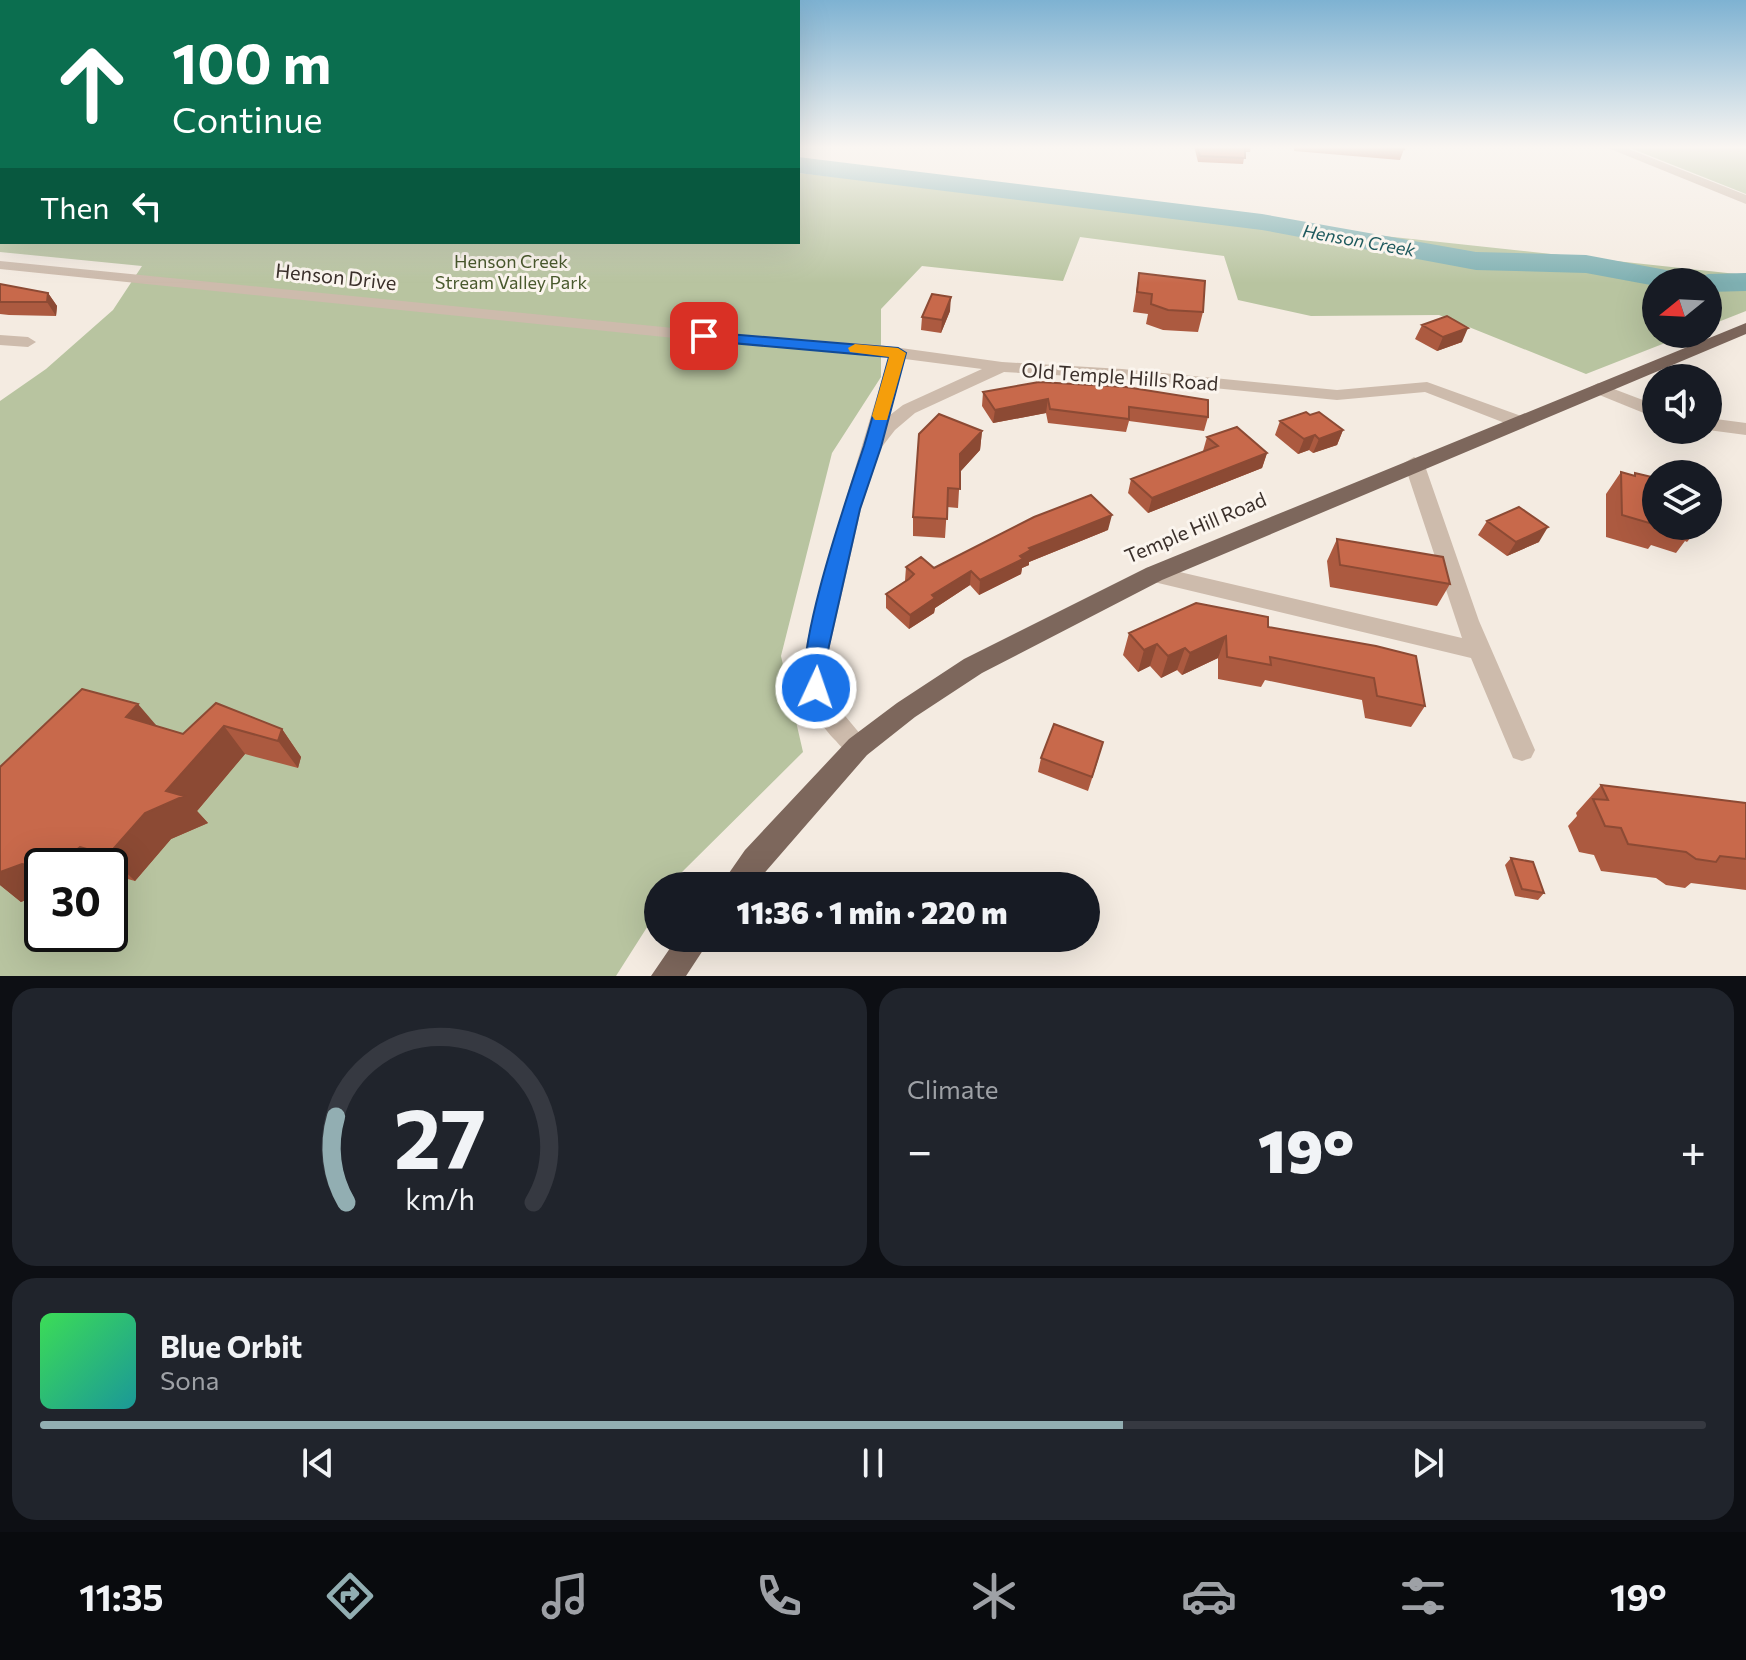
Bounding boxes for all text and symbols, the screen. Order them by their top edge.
text: 100 m [172,27,331,96]
icon: ahead [40,32,144,136]
text: Continue [172,96,323,140]
icon: left [125,184,169,228]
text: Then [40,188,109,225]
water label: Henson Creek [1301,219,1418,261]
park label: Henson Creek Stream Valley Park [435,250,587,293]
street label: Henson Drive [274,258,398,294]
north arrow [1642,268,1722,348]
map controls [1642,268,1722,540]
pin [670,302,738,370]
icon: arrive [682,314,726,358]
street label: Old Temple Hills Road [1021,357,1219,395]
button: sound [1642,364,1722,444]
button: layers [1642,460,1722,540]
street label: Temple Hill Road [1121,486,1269,568]
position arrow [774,646,858,730]
speed limit sign: 30 [24,848,128,952]
text: 11:36 · 1 min · 220 m [737,893,1007,930]
text: Climate [907,1073,999,1104]
text: 27 [393,1084,486,1186]
text: 19° [1258,1112,1354,1185]
text: − [907,1122,932,1176]
text: + [1680,1122,1706,1176]
text: km/h [405,1181,474,1216]
text: Blue Orbit [160,1327,302,1364]
text: Sona [160,1364,219,1395]
icon: previous [296,1441,340,1485]
icon: pause [851,1441,895,1485]
icon: next [1406,1441,1450,1485]
icon: directions [322,1568,378,1624]
icon: music [537,1568,593,1624]
icon: phone [751,1568,807,1624]
icon: climate [966,1568,1022,1624]
icon: car [1181,1568,1237,1624]
icon: filters [1395,1568,1451,1624]
text: 11:35 [79,1574,163,1618]
text: 19° [1610,1574,1667,1618]

